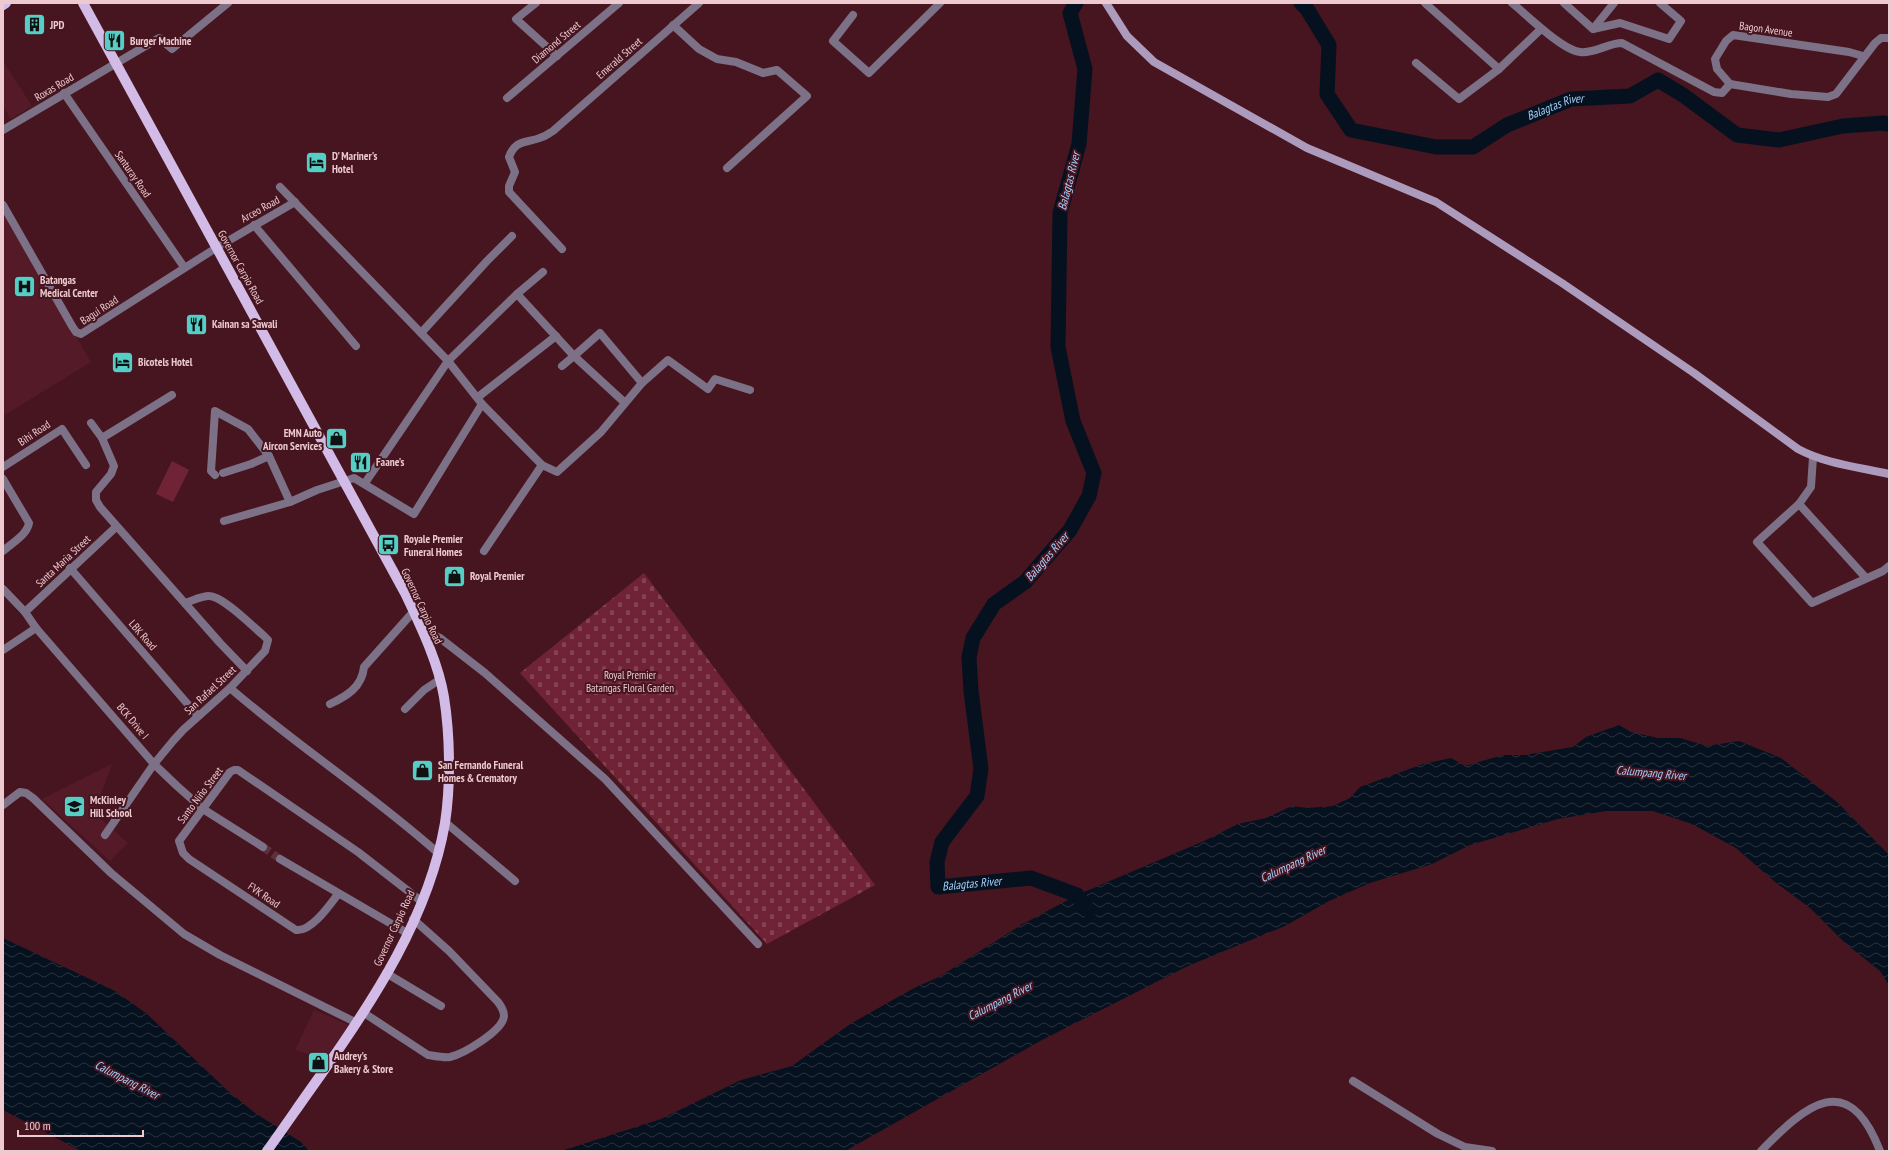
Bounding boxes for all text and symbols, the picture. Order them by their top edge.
building icon: JPD [22,12,48,38]
place label: JPD [49,18,64,32]
street label: Diamond Street [529,18,583,66]
street label: Bagon Avenue [1738,18,1794,40]
restaurant icon: Burger Machine [102,28,128,54]
place label: Burger Machine [130,34,192,48]
street label: Emerald Street [593,34,645,82]
street label: Roxas Road [32,70,76,104]
water label: Balagtas River [1525,90,1585,123]
street label: Santuray Road [112,148,154,200]
hotel icon: D' Mariner's Hotel [303,149,329,175]
place label: D' Mariner's Hotel [332,149,377,176]
water label: Balagtas River [1054,149,1083,211]
street label: Arceo Road [238,193,282,225]
street label: Governor Carpio Road [215,228,267,307]
hospital icon: Batangas Medical Center [12,273,38,299]
place label: Batangas Medical Center [40,273,99,300]
street label: Bagui Road [77,292,121,327]
restaurant icon: Kainan sa Sawali [184,311,210,337]
place label: Kainan sa Sawali [212,317,278,331]
hotel icon: Bicotels Hotel [110,349,136,375]
place label: Bicotels Hotel [138,355,193,369]
street label: Bihi Road [15,417,53,449]
place label: EMN Auto Aircon Services [262,426,322,453]
shop icon: EMN Auto Aircon Services [324,426,350,452]
restaurant icon: Faane's [347,449,373,475]
place label: Faane's [376,455,405,469]
water label: Balagtas River [1022,528,1073,584]
street label: Santa Maria Street [33,532,93,590]
bus stop icon: Royale Premier Funeral Homes [376,532,402,558]
place label: Royale Premier Funeral Homes [404,532,464,559]
shop icon: Royal Premier [441,563,467,589]
street label: Governor Carpio Road [398,566,446,646]
place label: Royal Premier [470,569,525,583]
street label: LBK Road [126,617,160,653]
street label: San Rafael Street [181,663,239,717]
park label: Royal Premier Batangas Floral Garden [586,668,674,695]
street label: BCK Drive I [114,700,152,742]
shop icon: San Fernando Funeral Homes & Crematory [410,758,436,784]
place label: San Fernando Funeral Homes & Crematory [438,758,523,785]
water label: Calumpang River [1615,762,1688,783]
street label: Santo Niño Street [174,764,226,826]
school or university icon: McKinley Hill School [61,793,87,819]
place label: McKinley Hill School [90,793,132,820]
water label: Calumpang River [1258,841,1329,885]
water label: Balagtas River [941,873,1004,894]
street label: FVK Road [245,879,283,911]
street label: Governor Carpio Road [370,888,418,968]
water label: Calumpang River [965,977,1036,1023]
shop icon: Audrey's Bakery & Store [306,1049,332,1075]
place label: Audrey's Bakery & Store [333,1049,393,1076]
water label: Calumpang River [93,1057,163,1103]
scale bar [18,1112,143,1138]
text: 100 m [24,1118,51,1133]

